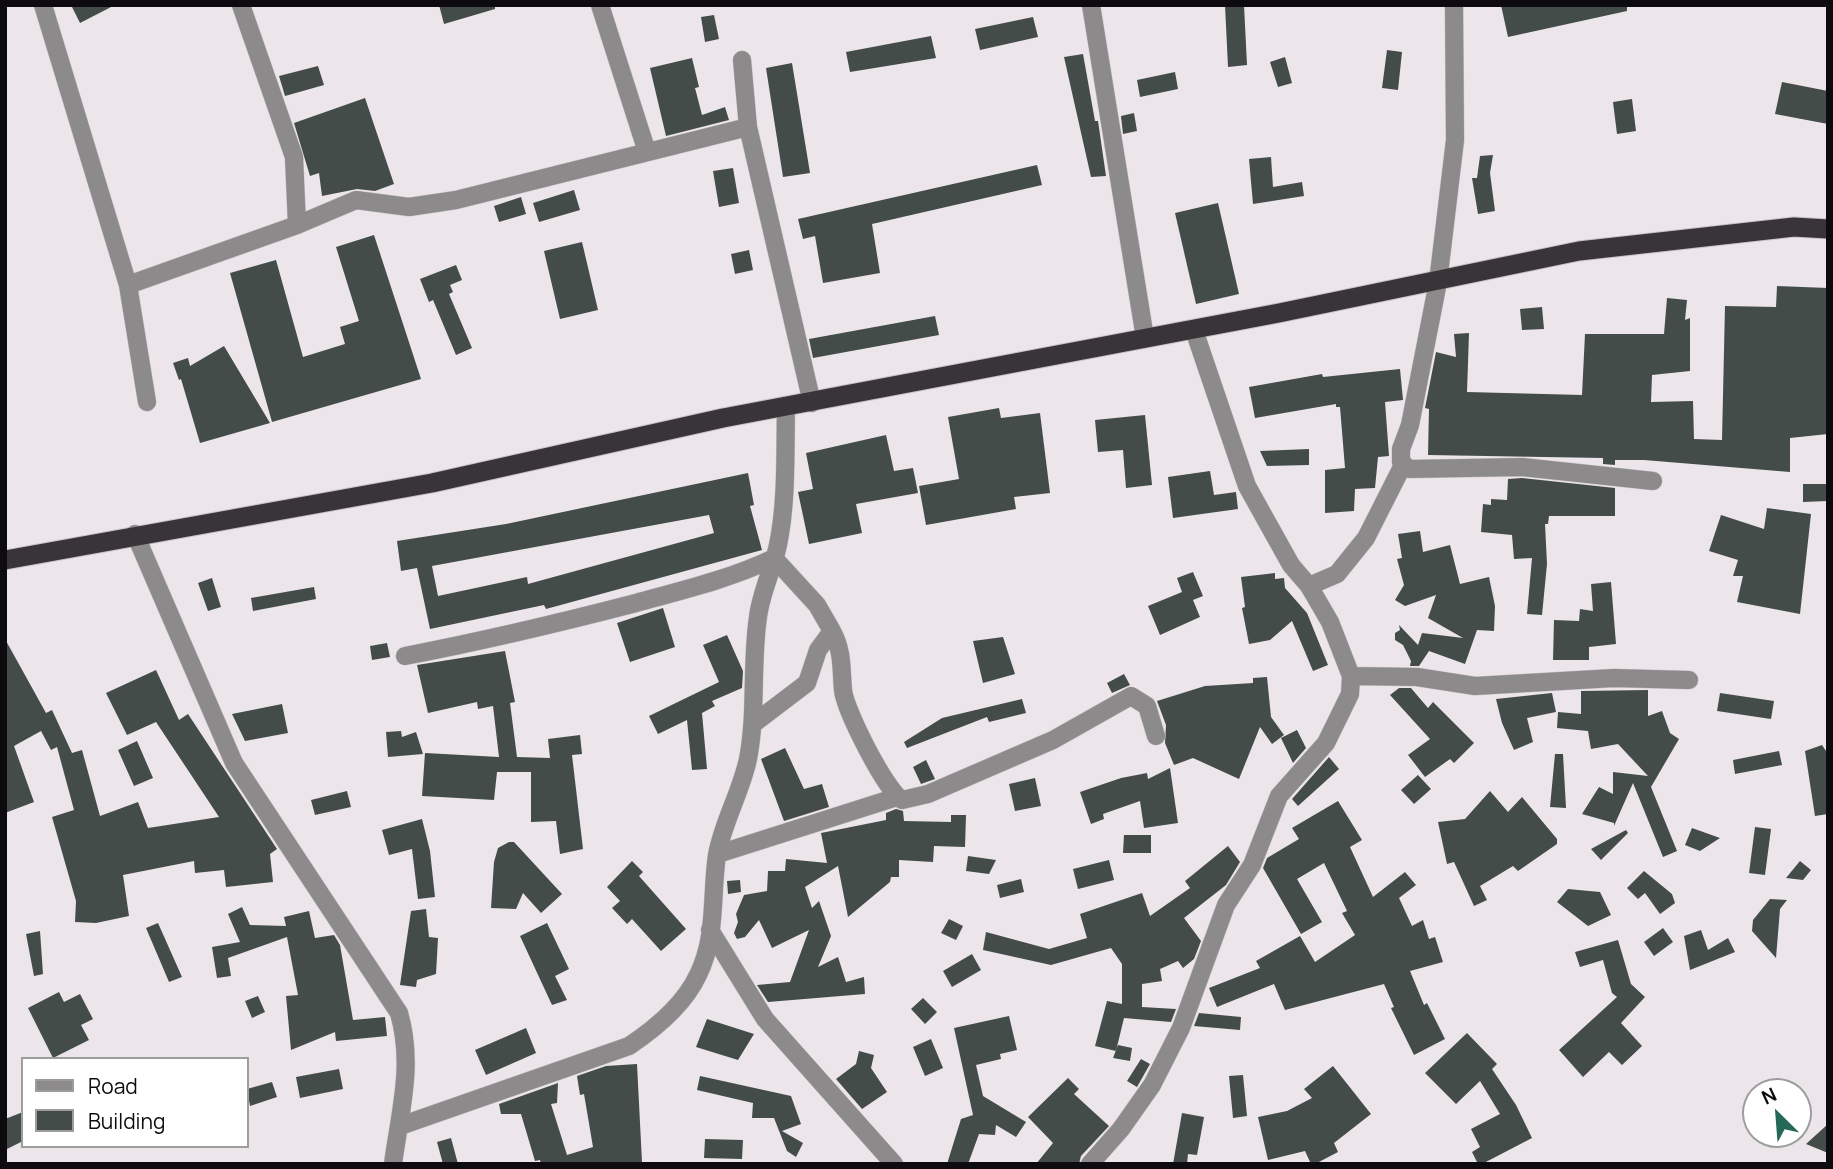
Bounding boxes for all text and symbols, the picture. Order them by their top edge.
legend [21,1057,248,1148]
text: Road [88,1072,138,1100]
north arrow [1742,1078,1812,1148]
text: N [1757,1081,1781,1110]
text: Building [88,1107,165,1135]

